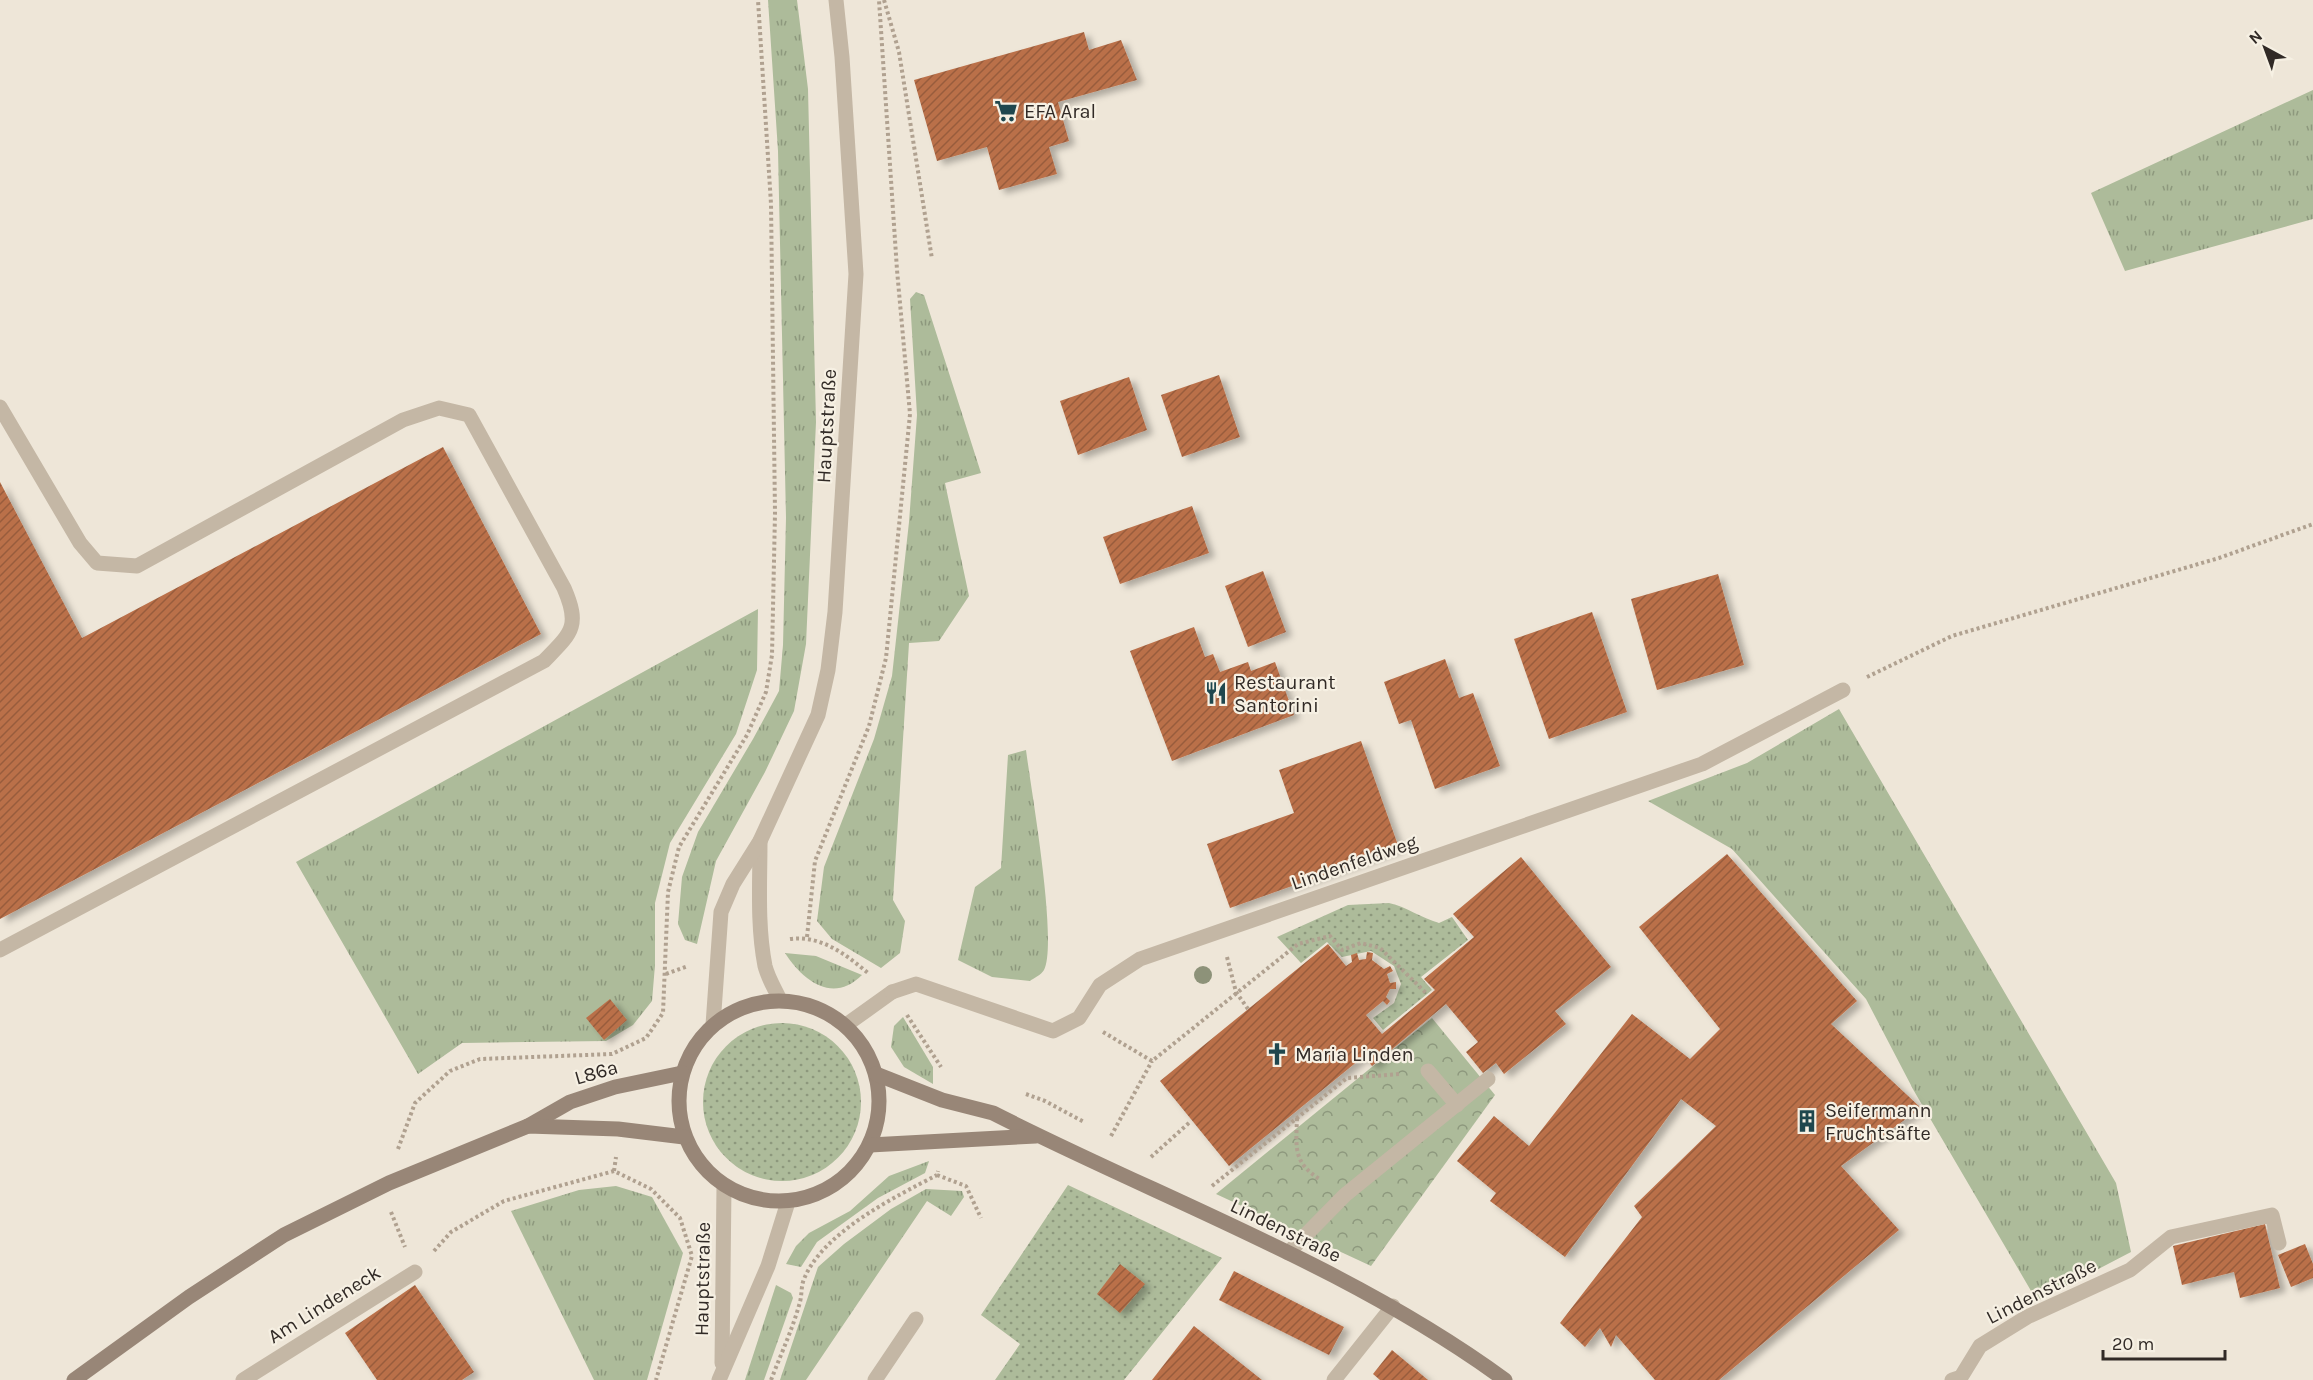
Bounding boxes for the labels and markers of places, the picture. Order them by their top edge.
supermarket icon: EFA Aral [993,98,1019,124]
place label: EFA Aral [1024,100,1096,123]
place label: Restaurant Santorini [1234,671,1336,717]
restaurant icon: Restaurant Santorini [1203,680,1229,706]
church icon: Maria Linden [1264,1041,1290,1067]
place label: Maria Linden [1295,1043,1413,1066]
place label: Seifermann Fruchtsäfte [1825,1099,1932,1145]
building icon: Seifermann Fruchtsäfte [1794,1108,1820,1134]

